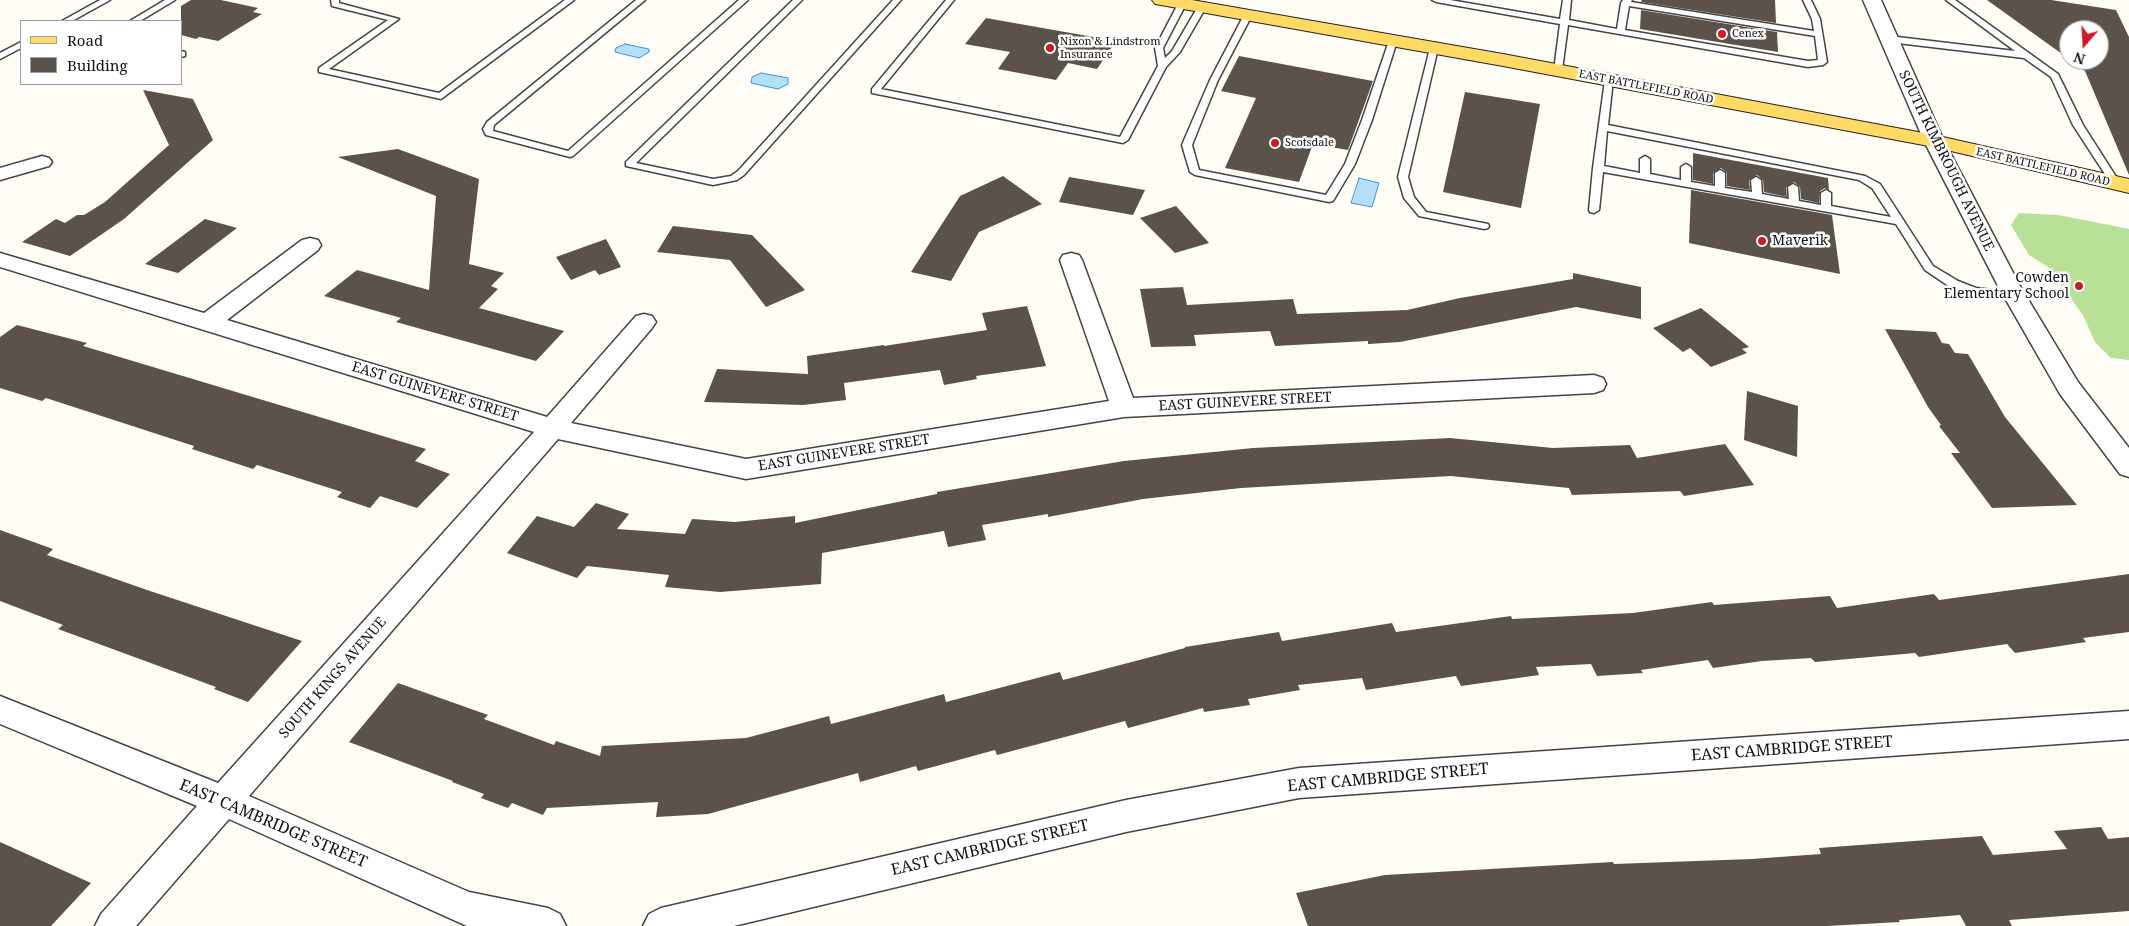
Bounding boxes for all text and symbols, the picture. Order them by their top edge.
legend [20,20,182,85]
north arrow [2059,20,2109,70]
place label: Cenex [1732,27,1764,41]
marker: Cenex [1716,28,1728,40]
text: Road [67,30,103,50]
place label: Nixon & Lindstrom Insurance [1060,35,1161,61]
marker: Nixon & Lindstrom Insurance [1044,42,1056,54]
text: N [2071,48,2088,69]
text: Building [67,55,128,75]
street label: EAST BATTLEFIELD ROAD [1577,67,1715,107]
street label: SOUTH KIMBROUGH AVENUE [1895,68,1997,254]
place label: Scotsdale [1285,136,1334,150]
marker: Scotsdale [1269,137,1281,149]
street label: EAST BATTLEFIELD ROAD [1975,145,2111,189]
place label: Maverik [1772,233,1828,249]
marker: Maverik [1756,235,1768,247]
place label: Cowden Elementary School [1944,270,2069,302]
marker: Cowden Elementary School [2073,280,2085,292]
street label: EAST GUINEVERE STREET [350,359,520,425]
street label: EAST GUINEVERE STREET [1158,389,1332,415]
street label: EAST GUINEVERE STREET [757,431,931,475]
street label: SOUTH KINGS AVENUE [276,614,390,742]
street label: EAST CAMBRIDGE STREET [1690,732,1894,766]
street label: EAST CAMBRIDGE STREET [1286,760,1490,796]
street label: EAST CAMBRIDGE STREET [176,776,370,872]
street label: EAST CAMBRIDGE STREET [889,816,1091,880]

